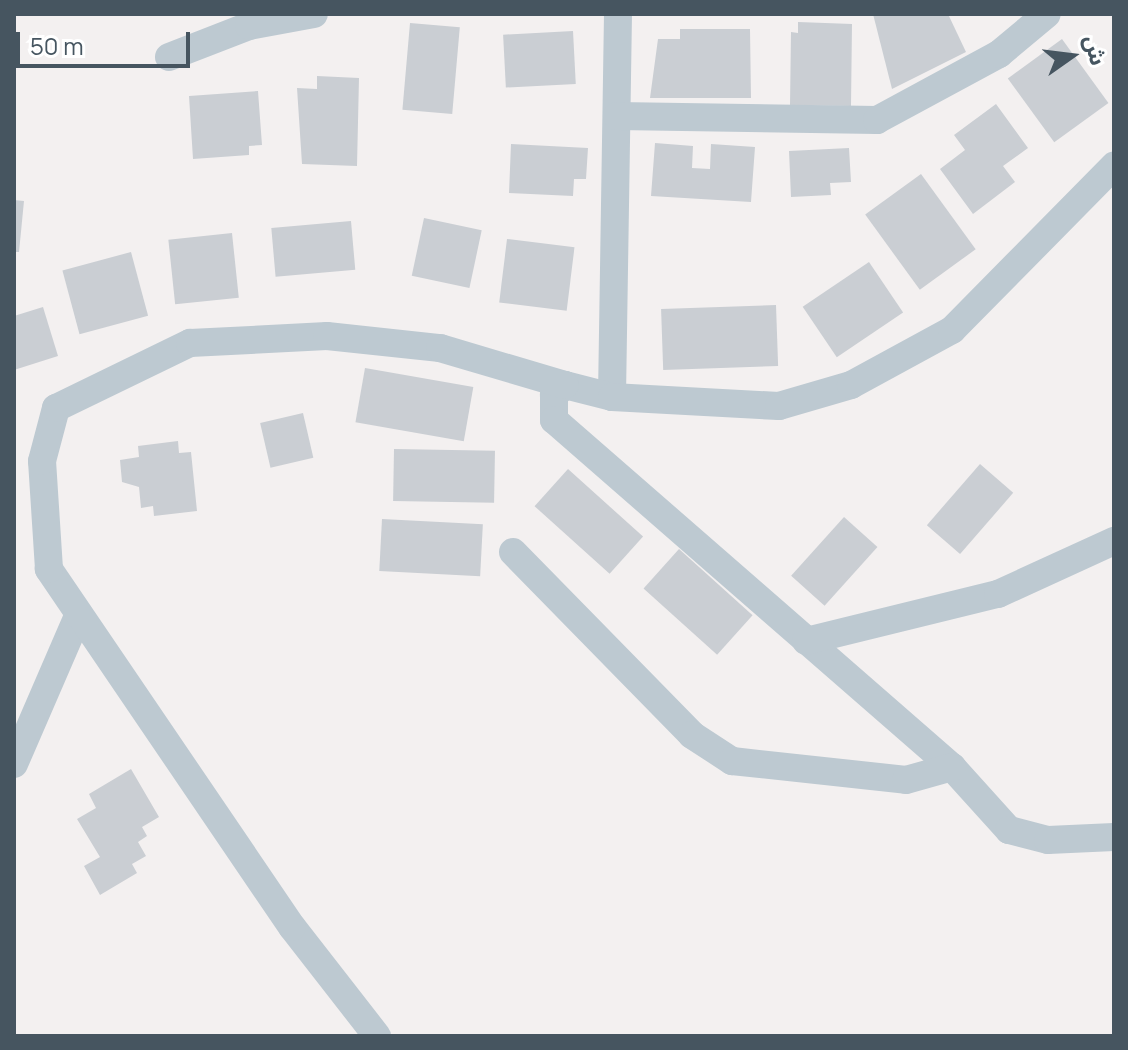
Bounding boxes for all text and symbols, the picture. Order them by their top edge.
scale bar [20,16,194,66]
north arrow [1032,16,1112,96]
text: 50 m [30,29,84,62]
text: ش [1077,32,1113,68]

